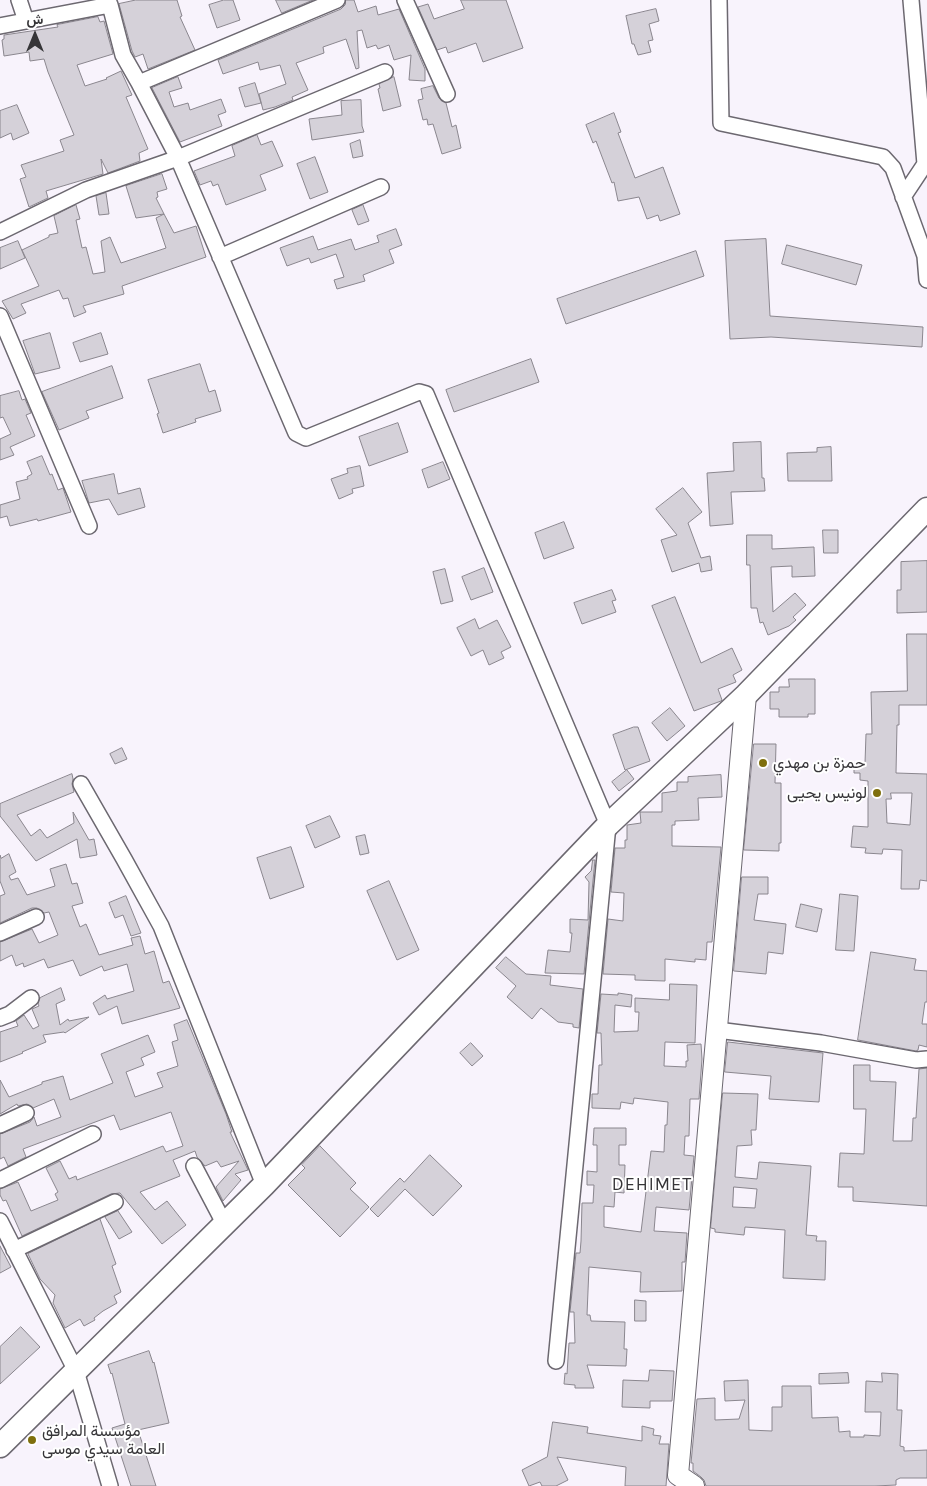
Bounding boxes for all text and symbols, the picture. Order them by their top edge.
north arrow [10,10,60,60]
text: ش [27,11,43,28]
place label: حمزة بن مهدي [773,753,865,773]
marker: حمزة بن مهدي [757,757,769,769]
place label: لونيس يحيى [787,783,867,803]
marker: لونيس يحيى [871,787,883,799]
district label: DEHIMET [611,1174,693,1196]
place label: مؤسسة المرافق العامة سيدي موسى [42,1421,165,1459]
marker: مؤسسة المرافق العامة سيدي موسى [26,1434,38,1446]

